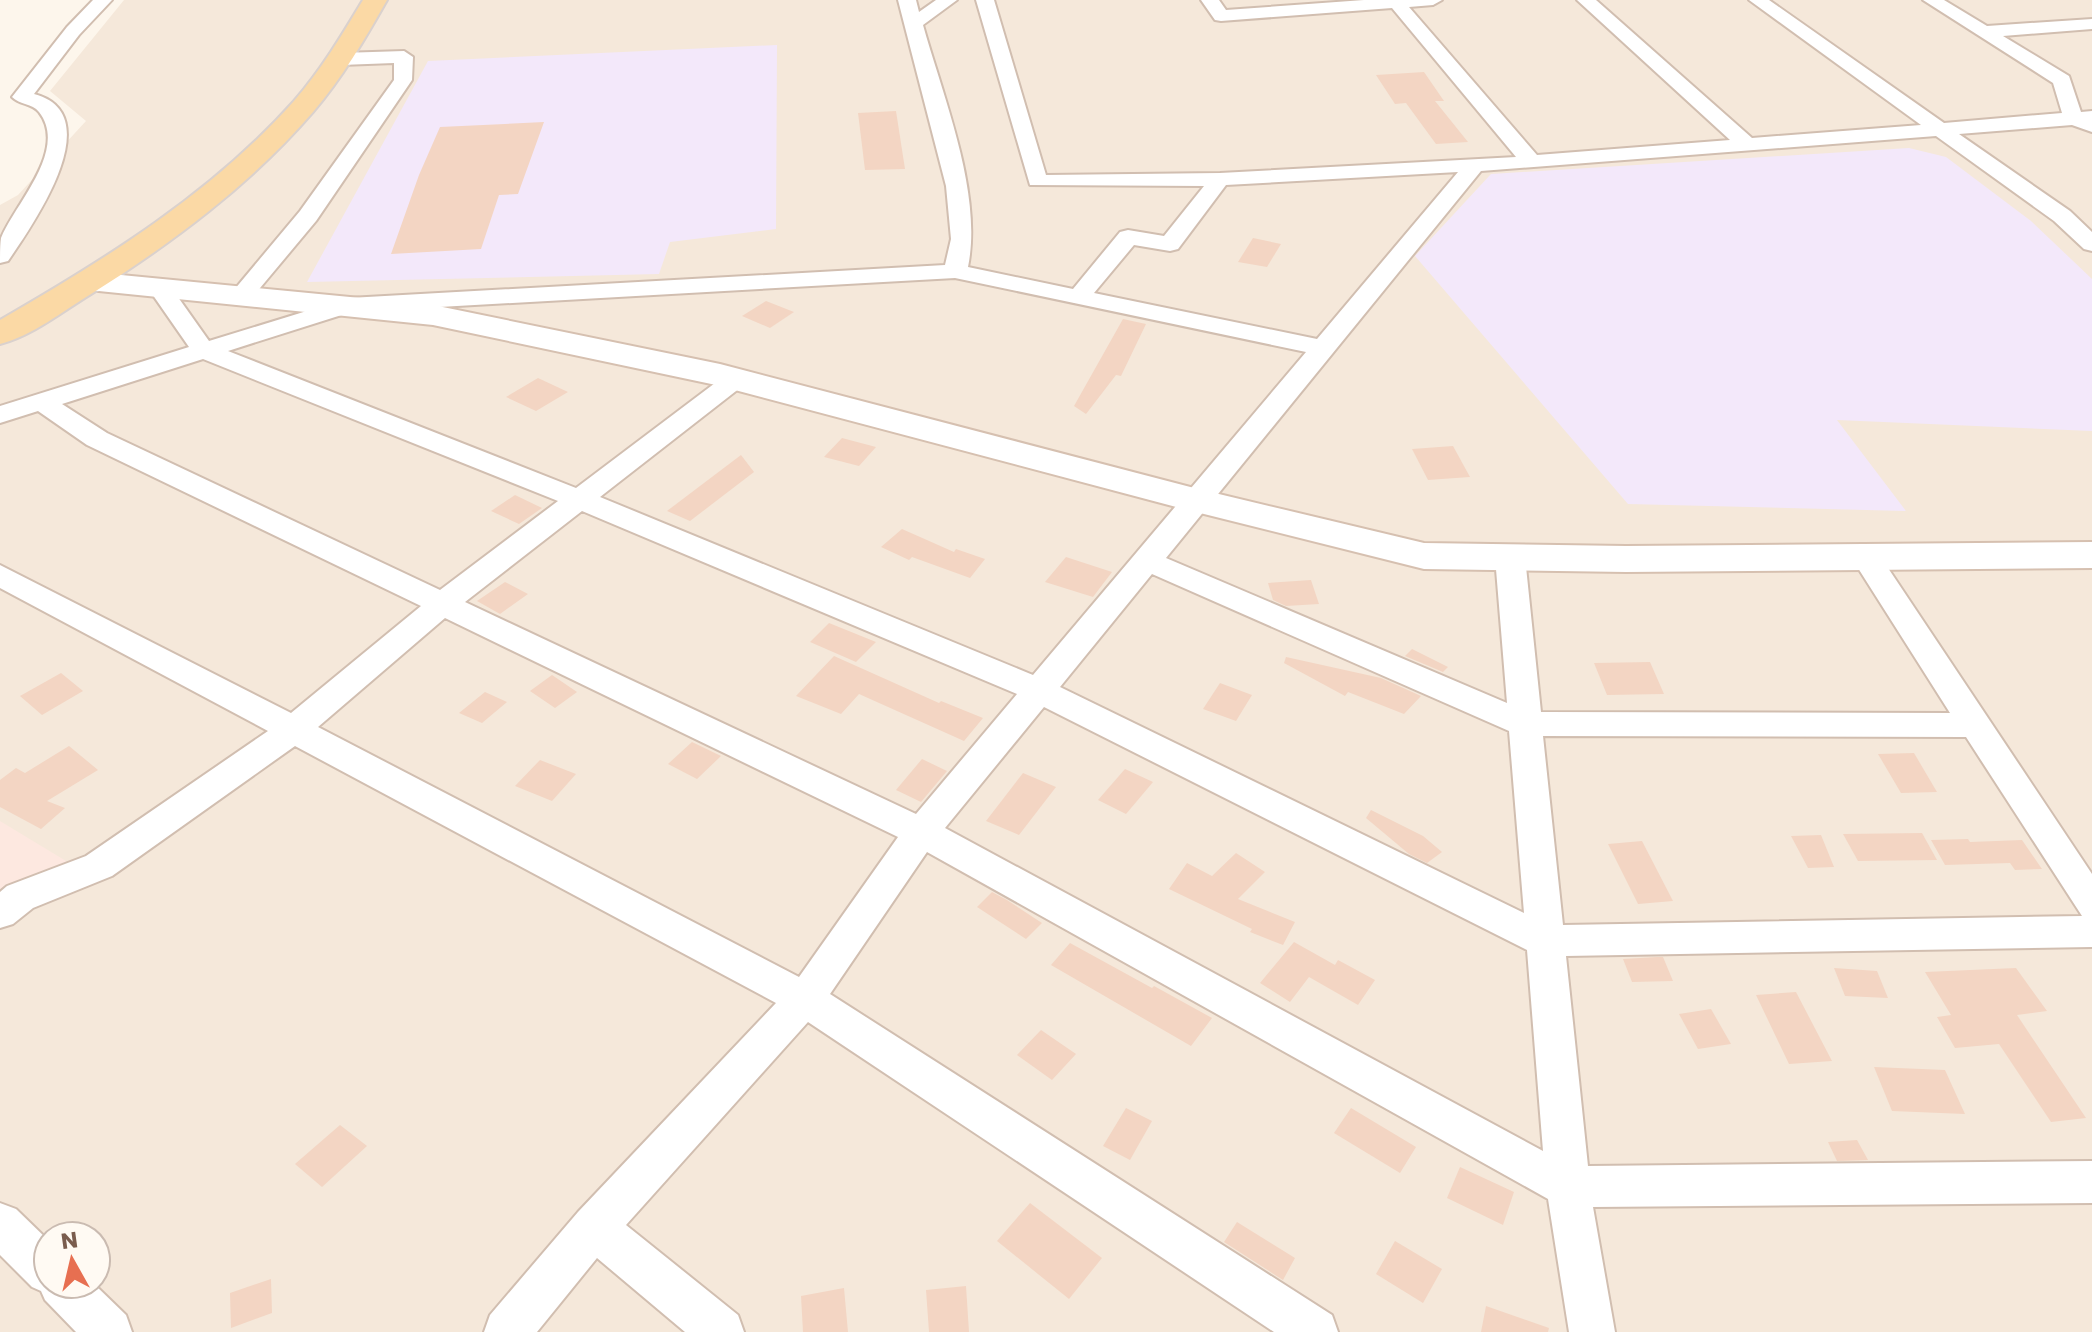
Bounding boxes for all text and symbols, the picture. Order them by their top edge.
north arrow [32,1220,112,1300]
text: N [59,1224,80,1257]

